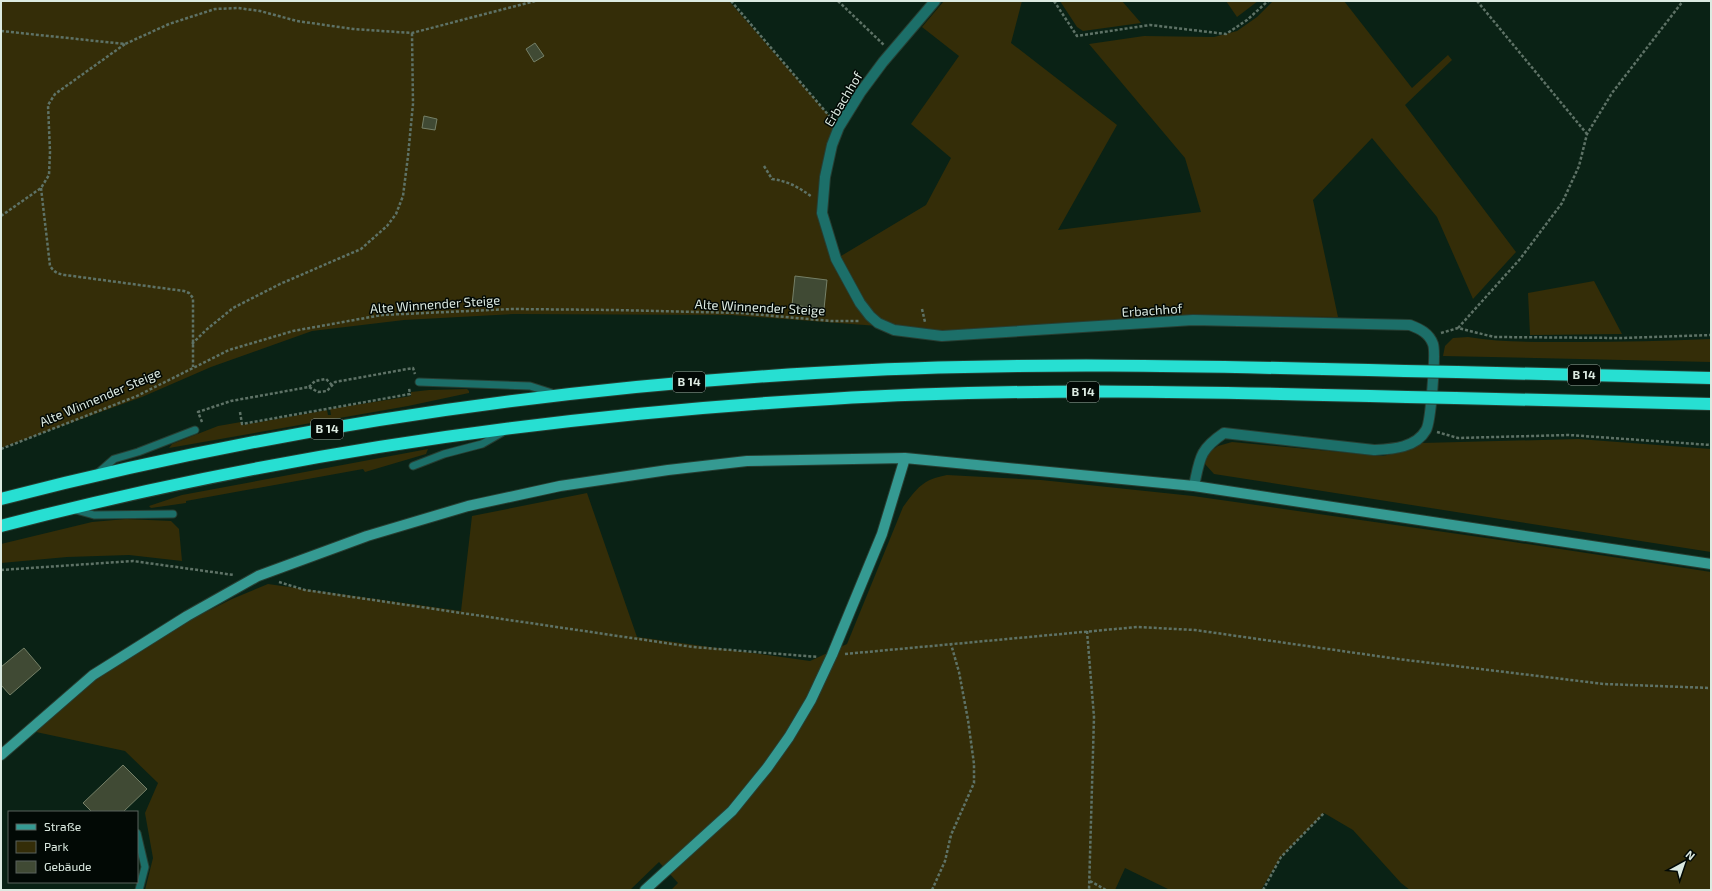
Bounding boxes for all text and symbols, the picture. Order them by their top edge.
street label: Erbachhof [820,68,866,129]
street label: Alte Winnender Steige [369,291,501,317]
street label: Alte Winnender Steige [694,296,826,318]
street label: Erbachhof [1121,300,1184,320]
street label: Alte Winnender Steige [37,364,163,430]
road number: B 14 [1568,365,1600,385]
road number: B 14 [673,372,705,392]
road number: B 14 [1067,382,1099,402]
road number: B 14 [311,419,343,439]
legend [8,811,138,883]
text: Straße [44,819,81,833]
text: Park [44,839,69,853]
north arrow [1664,843,1704,883]
text: N [1684,847,1698,863]
text: Gebäude [44,859,92,873]

